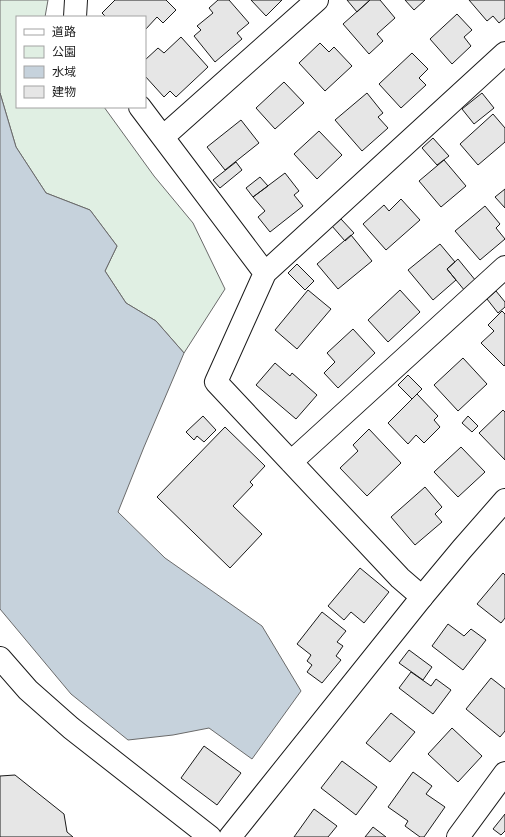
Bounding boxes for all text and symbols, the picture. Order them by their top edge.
legend [16,16,146,108]
text: 道路 [52,24,76,39]
text: 公園 [52,44,76,59]
text: 水域 [52,64,76,79]
text: 建物 [52,84,76,99]

